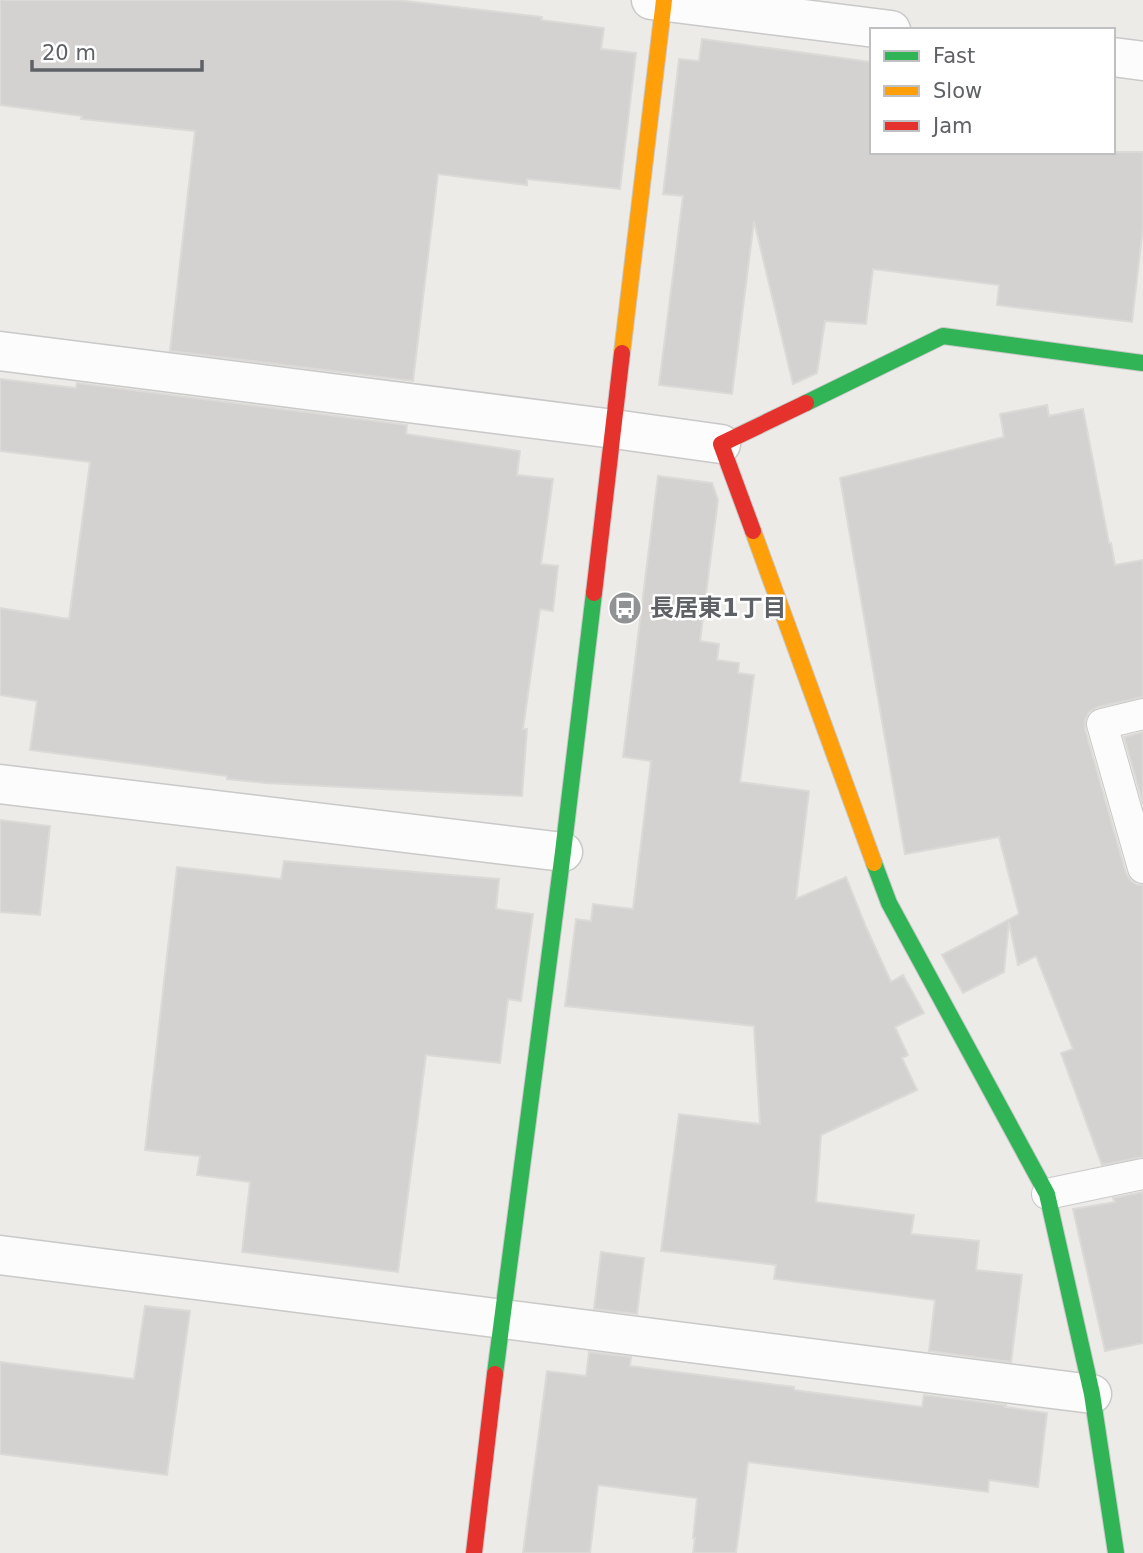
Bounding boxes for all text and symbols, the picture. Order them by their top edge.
scale bar [32,28,201,72]
legend [870,28,1115,154]
text: 20 m [42,41,96,65]
text: Fast [933,44,975,68]
text: Slow [933,79,982,103]
text: Jam [931,114,973,138]
bus stop icon: 長居東1丁目 [606,589,644,627]
place label: 長居東1丁目 [650,594,787,622]

